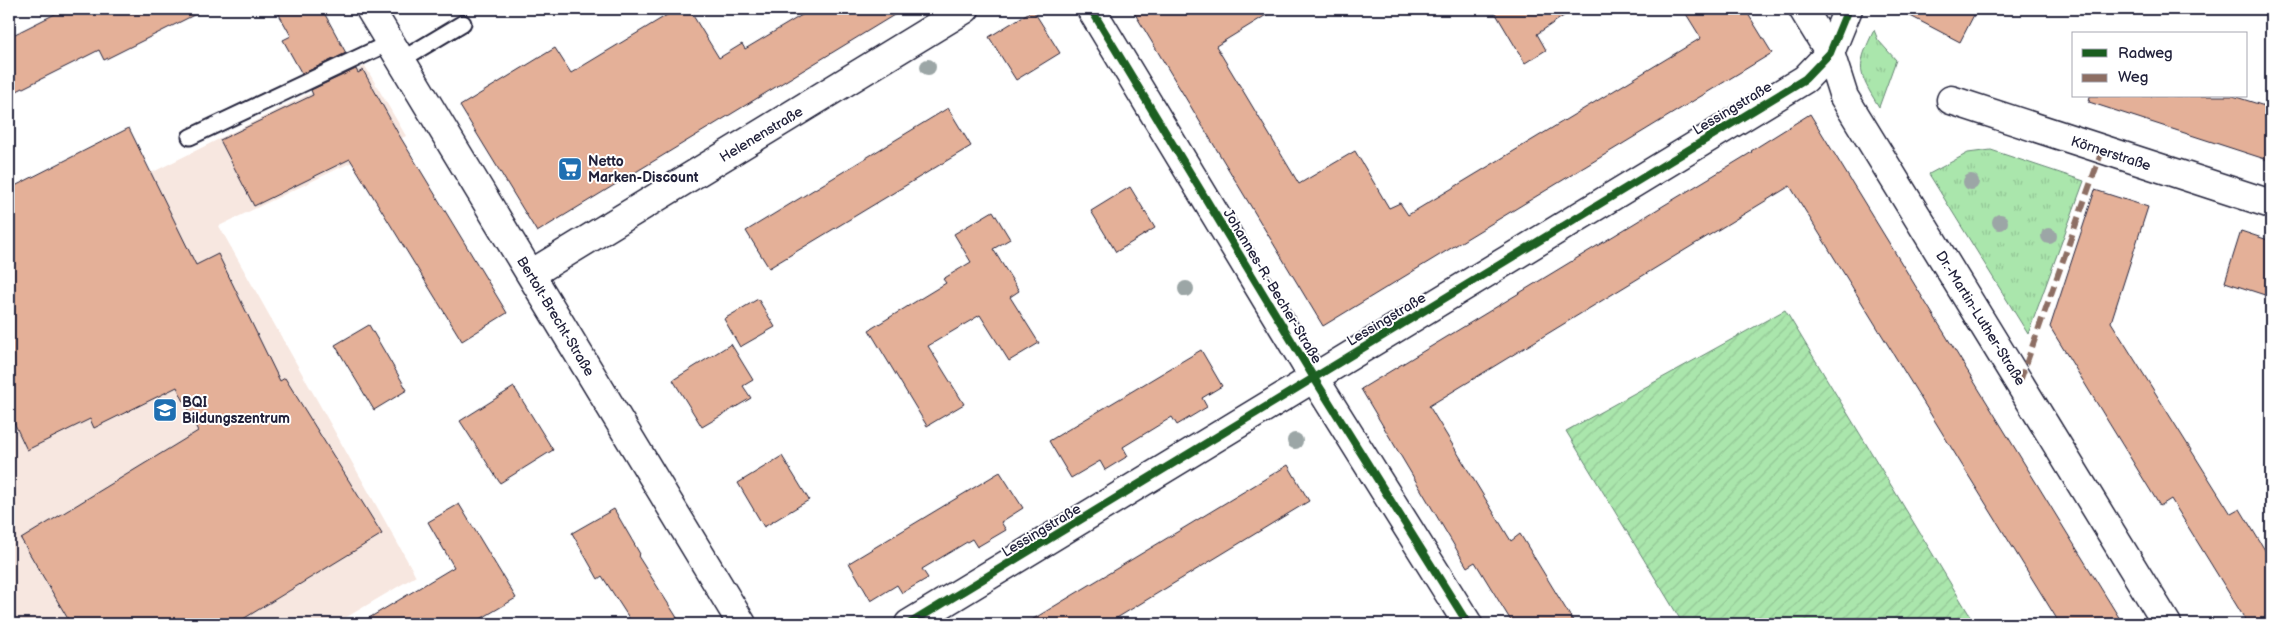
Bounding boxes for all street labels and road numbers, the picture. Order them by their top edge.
street label: Lessingstraße [1690,78,1775,139]
street label: Helenenstraße [717,103,806,166]
street label: Körnerstraße [2069,133,2153,174]
street label: Johannes-R.-Becher-Straße [1220,206,1326,367]
street label: Dr.-Martin-Luther-Straße [1932,248,2029,389]
street label: Bertolt-Brecht-Straße [513,253,598,379]
street label: Lessingstraße [1344,289,1429,350]
street label: Lessingstraße [999,500,1084,561]

